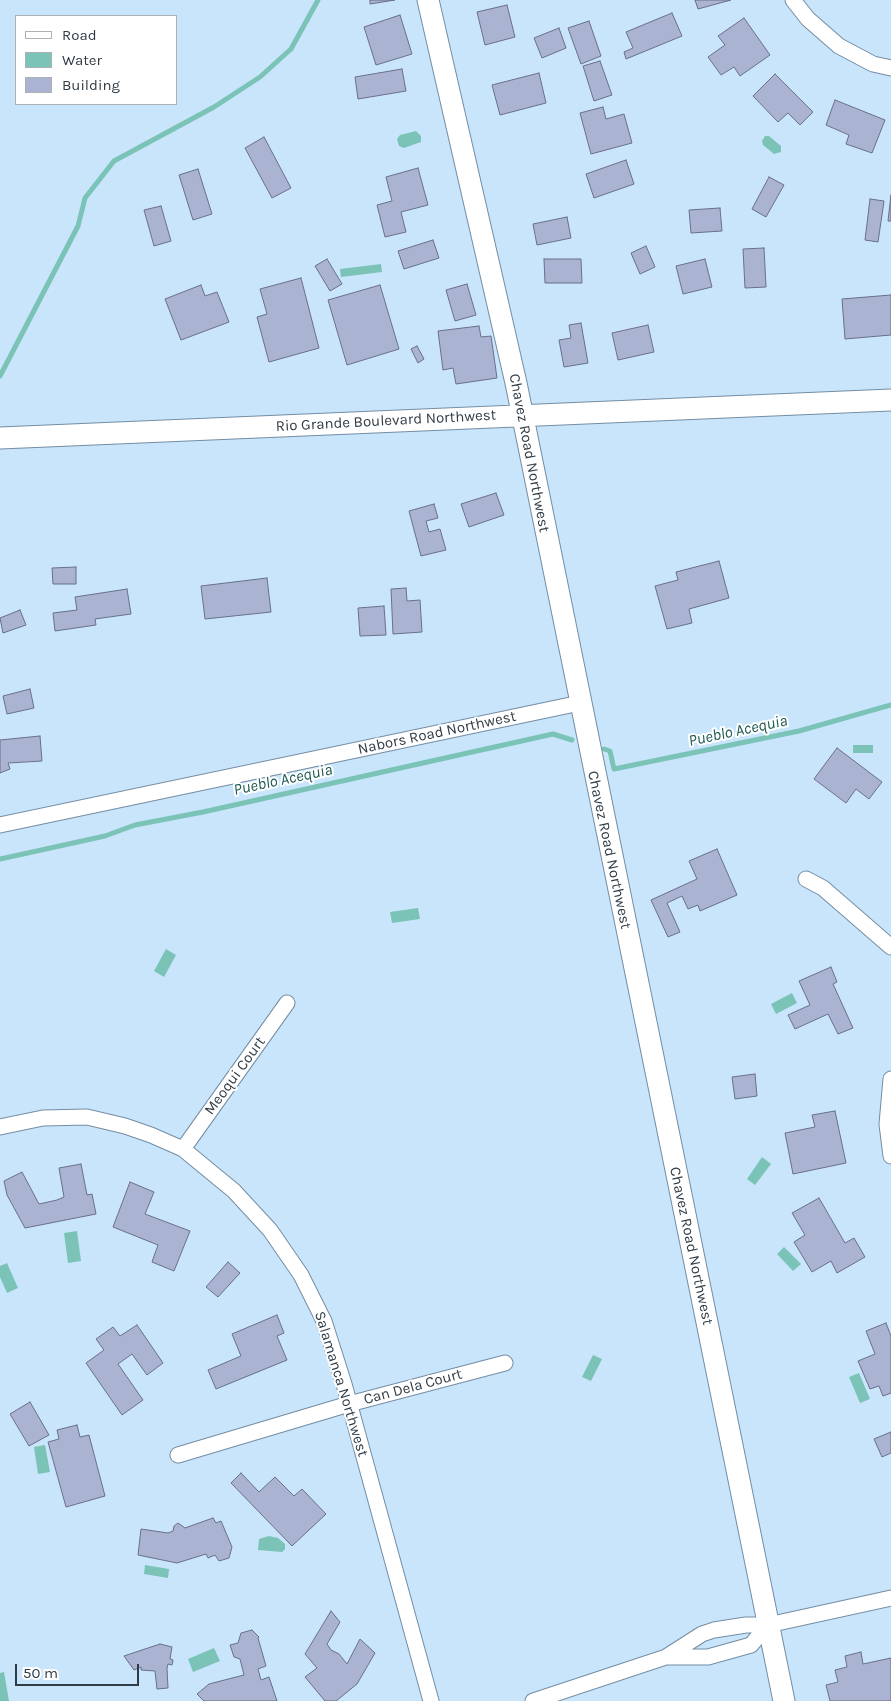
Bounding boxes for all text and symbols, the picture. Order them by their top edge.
legend [15,15,178,105]
text: Road [62,26,97,44]
text: Water [62,51,102,69]
text: Building [62,76,120,94]
street label: Chavez Road Northwest [505,372,553,534]
street label: Rio Grande Boulevard Northwest [275,406,497,436]
street label: Nabors Road Northwest [356,707,518,759]
water label: Pueblo Acequia [687,711,789,751]
water label: Pueblo Acequia [232,760,334,800]
street label: Chavez Road Northwest [583,769,635,931]
street label: Meoqui Court [201,1033,269,1119]
street label: Chavez Road Northwest [665,1165,717,1327]
street label: Salamanca Northwest [310,1309,372,1459]
street label: Can Dela Court [362,1365,464,1409]
scale bar [18,1654,141,1686]
text: 50 m [23,1664,58,1682]

